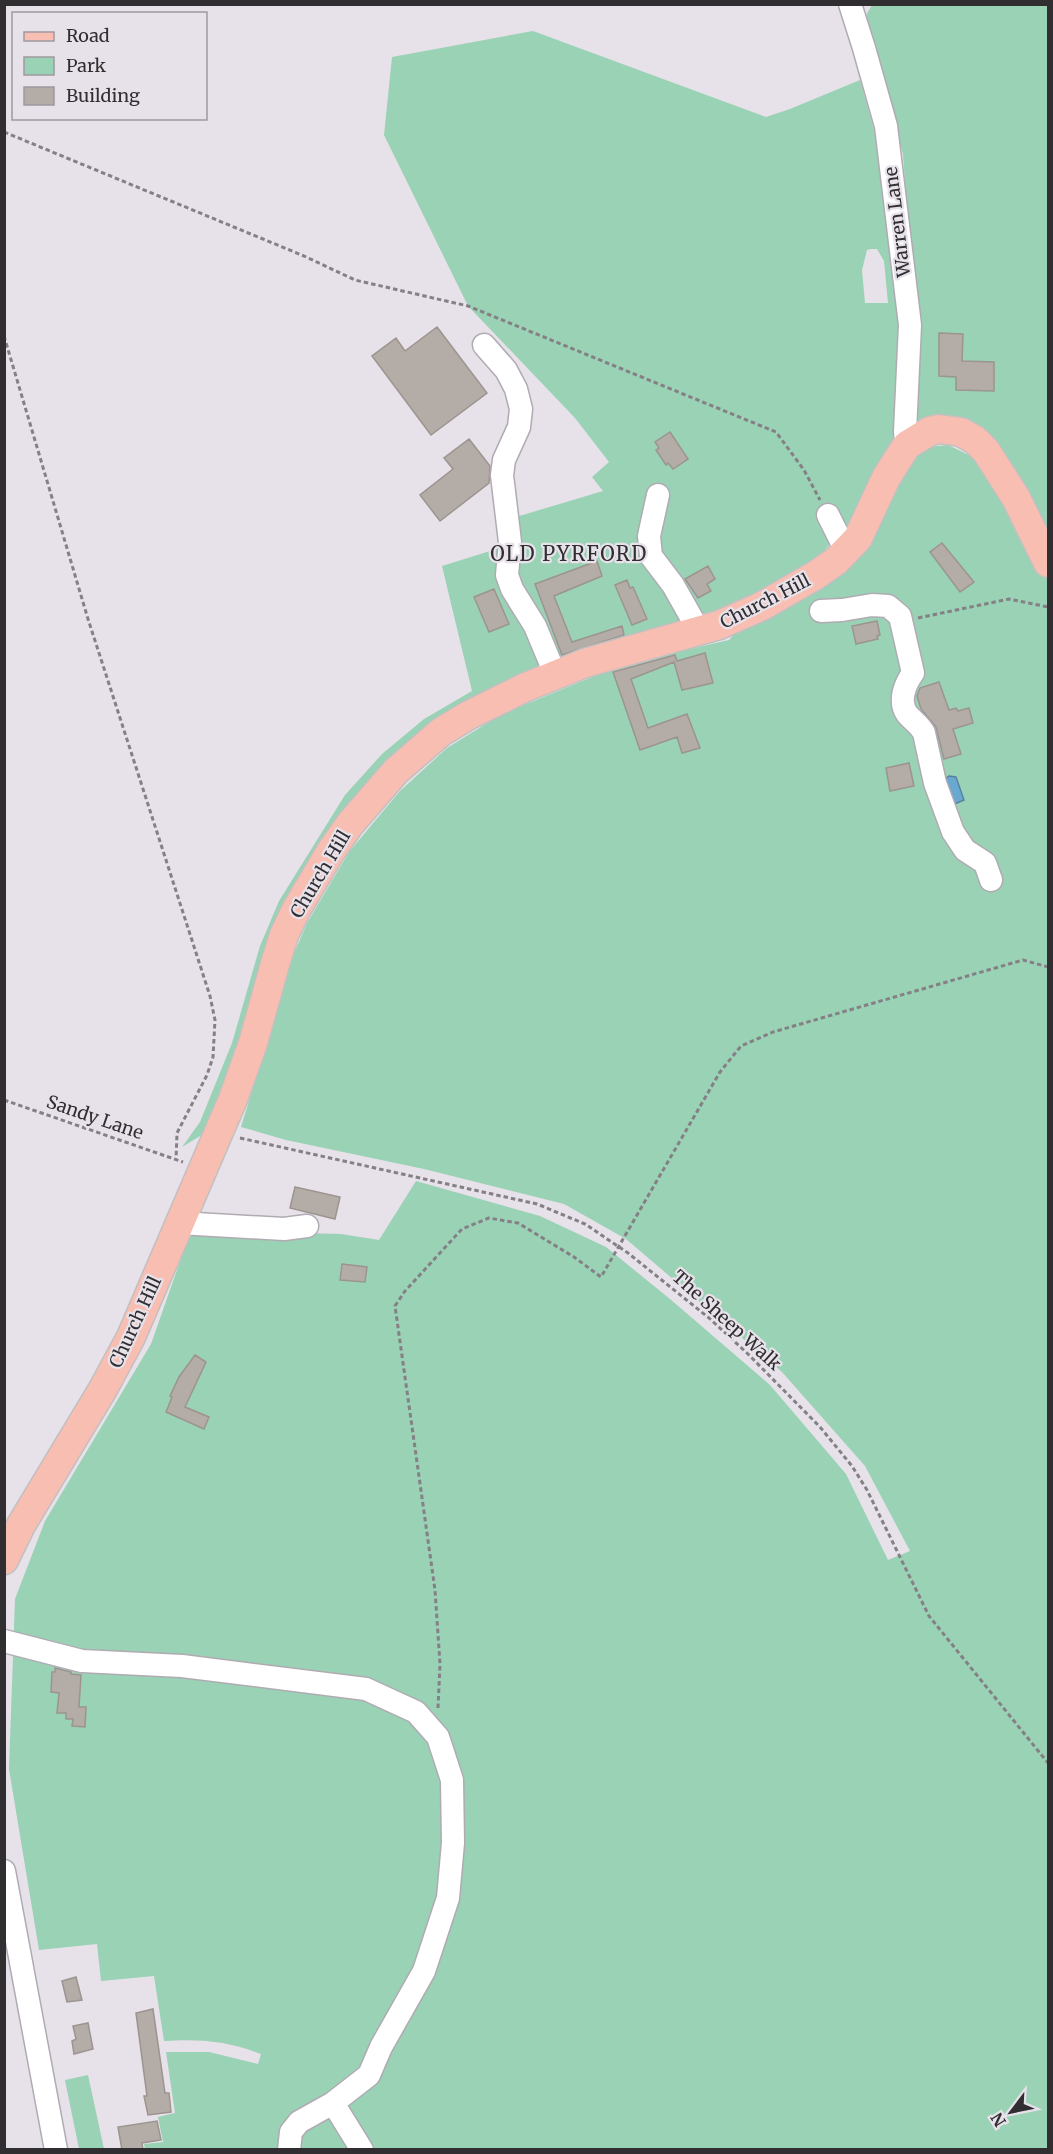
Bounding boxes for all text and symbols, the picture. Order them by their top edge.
legend [12,12,207,120]
text: Road [66,24,110,47]
text: Park [66,54,107,77]
text: Building [66,84,140,107]
street label: Warren Lane [879,166,915,279]
district label: OLD PYRFORD [490,541,648,566]
street label: Church Hill [716,568,814,634]
street label: Church Hill [285,826,355,922]
street label: Sandy Lane [44,1090,146,1144]
street label: The Sheep Walk [668,1265,787,1375]
street label: Church Hill [104,1272,166,1371]
north arrow [981,2082,1041,2142]
text: N [986,2109,1010,2131]

